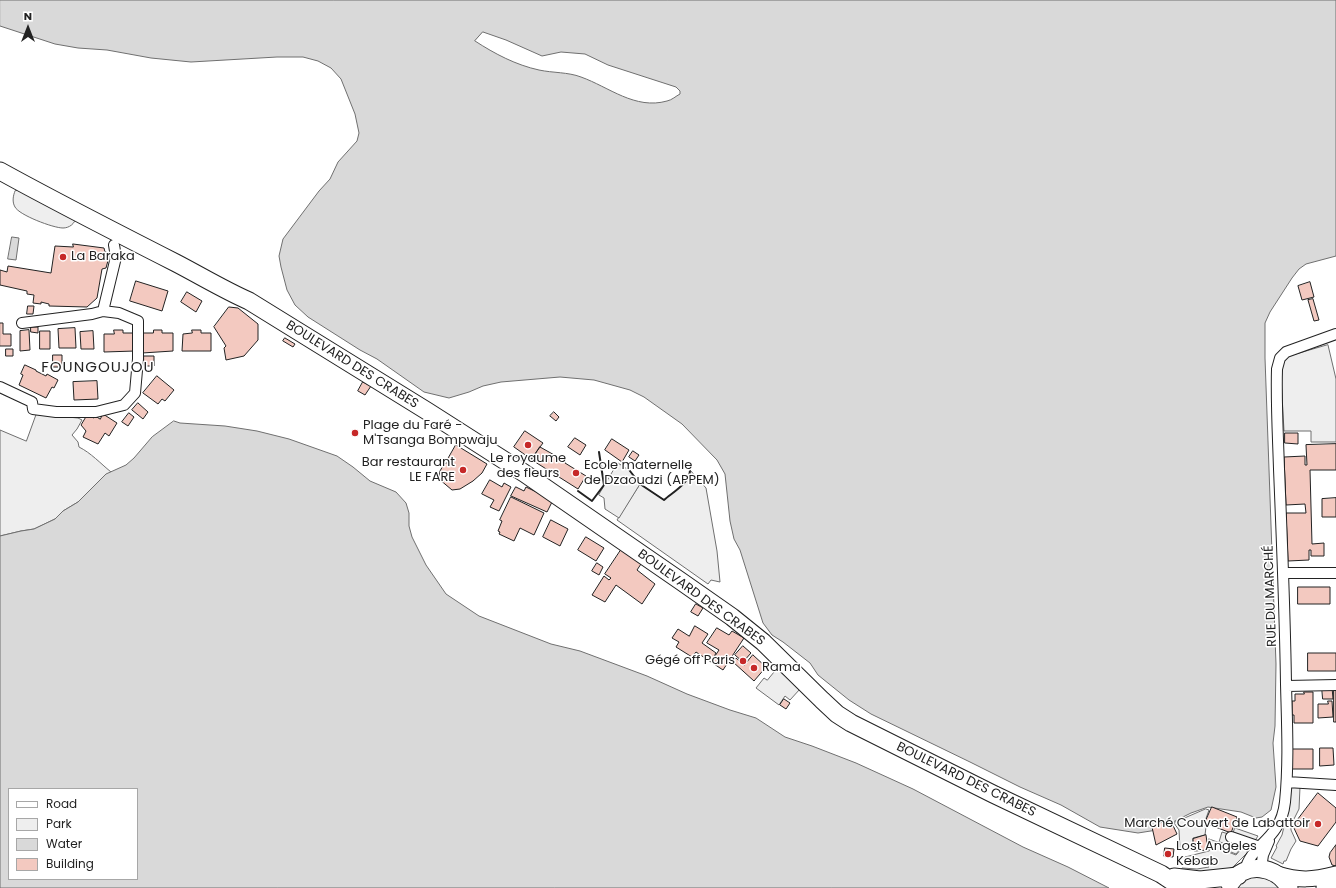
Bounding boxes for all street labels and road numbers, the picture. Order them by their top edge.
street label: BOULEVARD DES CRABES [283,318,421,412]
street label: RUE DU MARCHÉ [1261,545,1281,647]
street label: BOULEVARD DES CRABES [634,547,768,649]
street label: BOULEVARD DES CRABES [894,739,1038,821]

